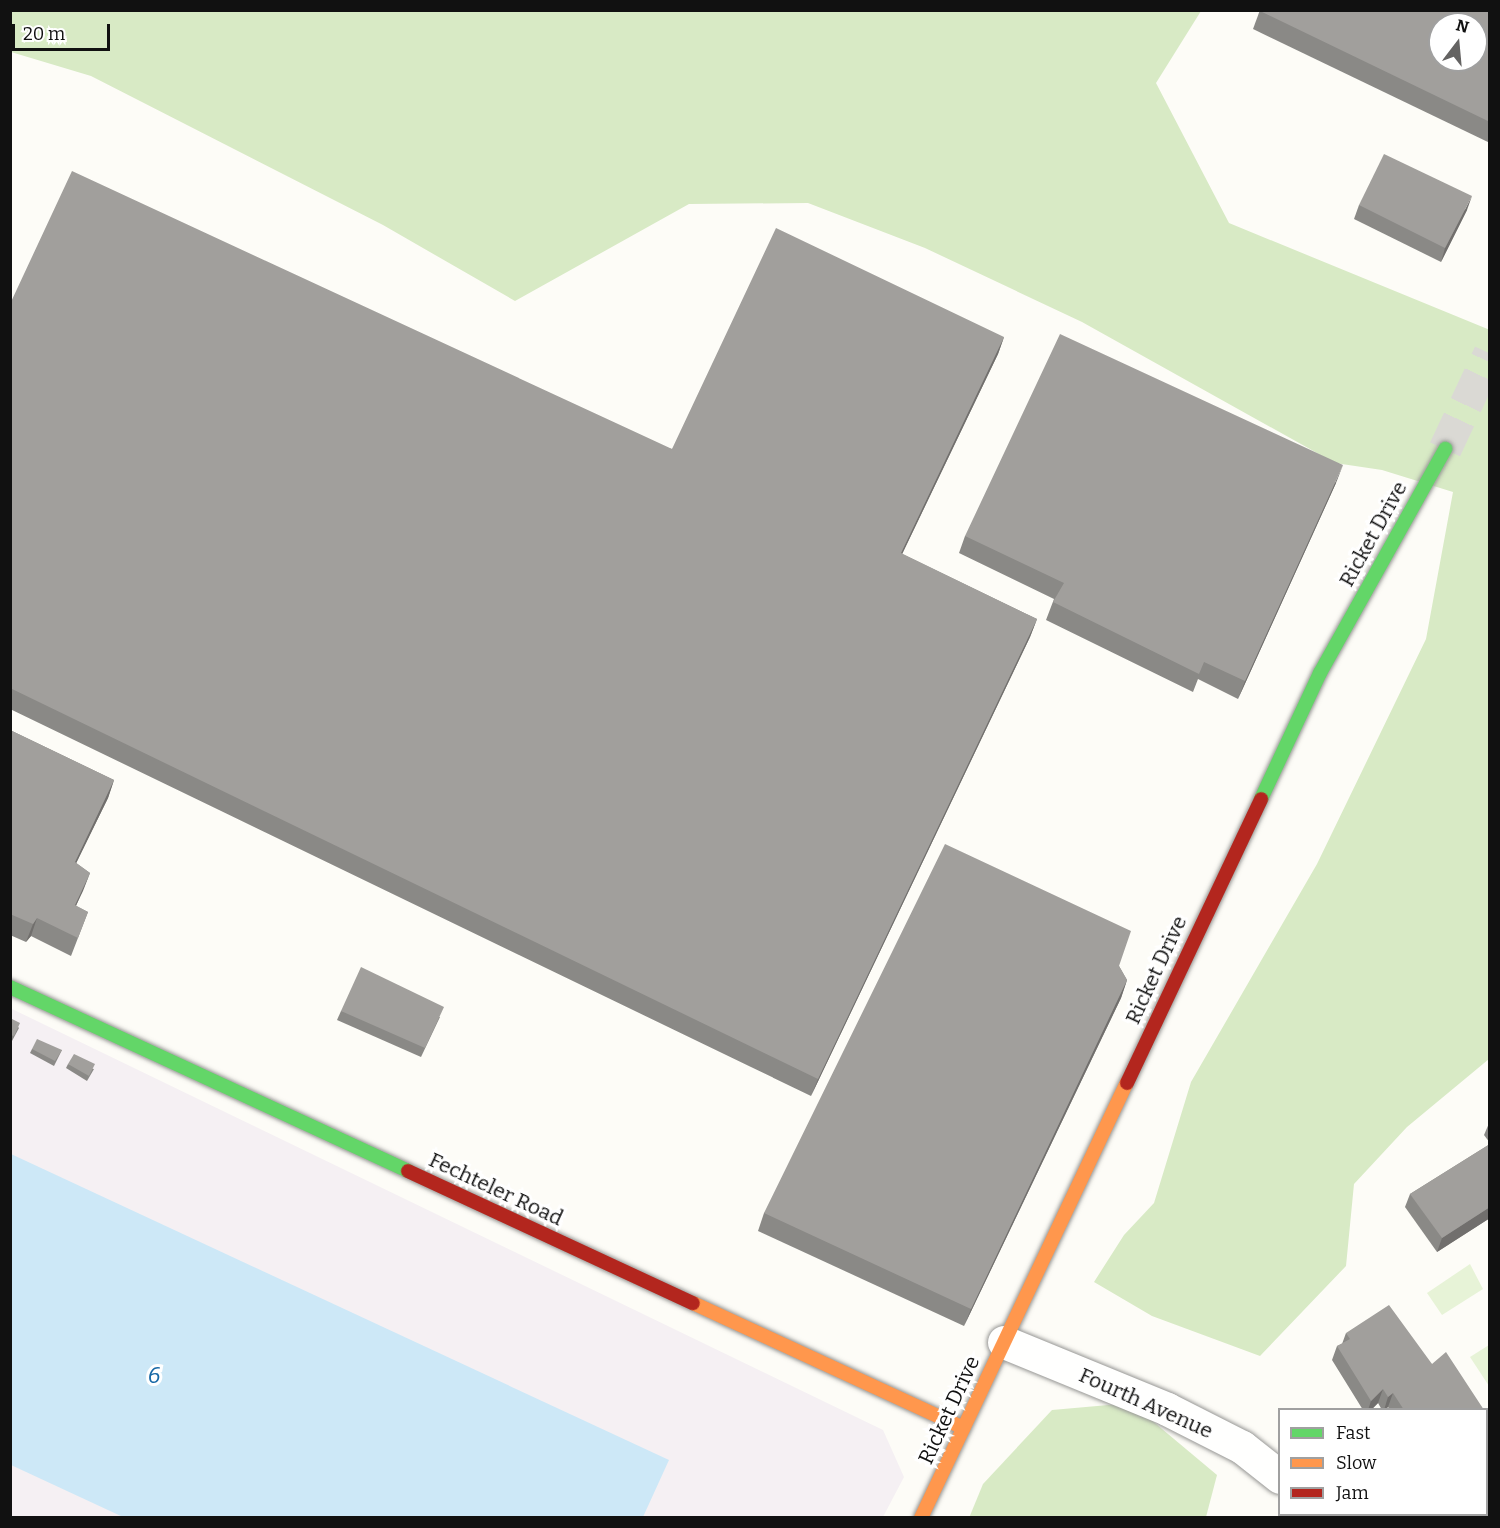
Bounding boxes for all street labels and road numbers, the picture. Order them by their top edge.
street label: Ricket Drive [1334,477,1412,591]
street label: Ricket Drive [1120,912,1192,1028]
street label: Fechteler Road [425,1147,567,1231]
street label: Ricket Drive [913,1352,985,1468]
street label: Fourth Avenue [1075,1362,1217,1444]

